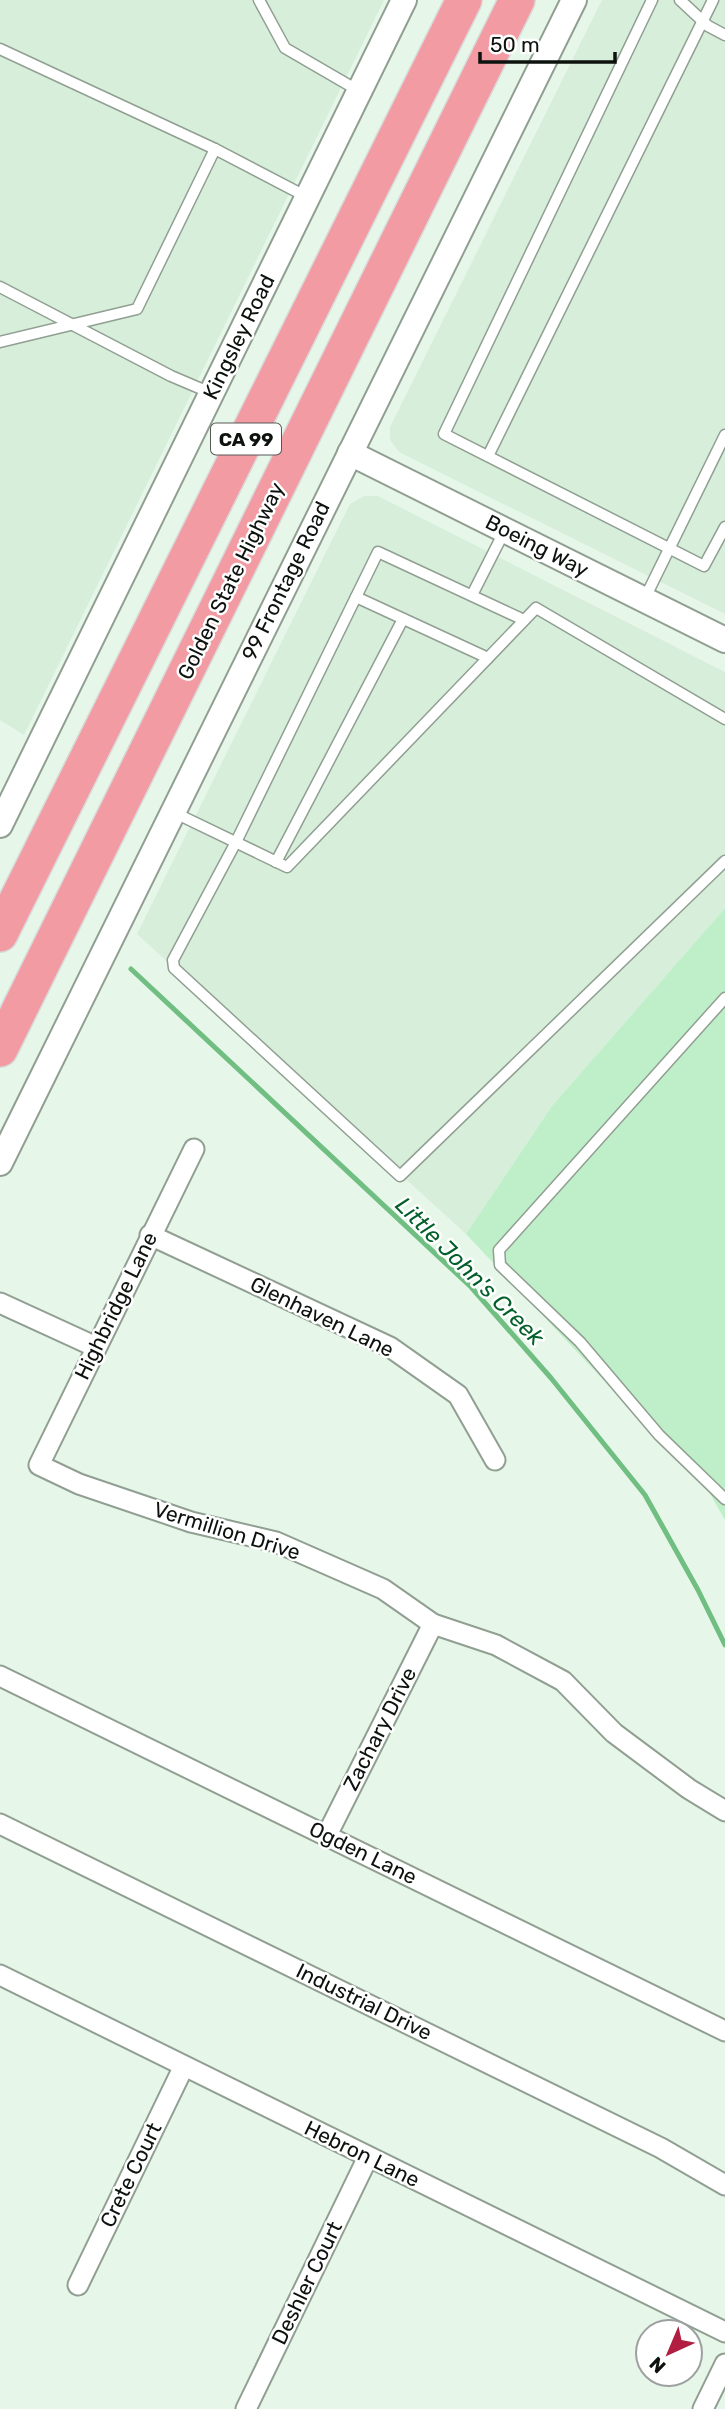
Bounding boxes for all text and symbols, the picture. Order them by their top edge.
scale bar [480,21,615,65]
text: 50 m [490,32,540,57]
street label: Kingsley Road [197,270,280,403]
road number: CA 99 [211,424,281,454]
street label: Golden State Highway [172,478,289,683]
street label: 99 Frontage Road [236,497,335,664]
street label: Boeing Way [482,509,593,582]
water label: Little John's Creek [390,1191,551,1352]
street label: Highbridge Lane [69,1228,162,1384]
street label: Glenhaven Lane [246,1271,398,1362]
street label: Vermillion Drive [151,1496,303,1565]
street label: Zachary Drive [338,1663,421,1795]
street label: Ogden Lane [305,1816,421,1889]
street label: Industrial Drive [292,1958,436,2045]
street label: Hebron Lane [301,2115,424,2192]
street label: Crete Court [94,2118,167,2231]
street label: Deshler Court [266,2217,347,2349]
north arrow [634,2318,704,2388]
text: N [645,2352,670,2378]

